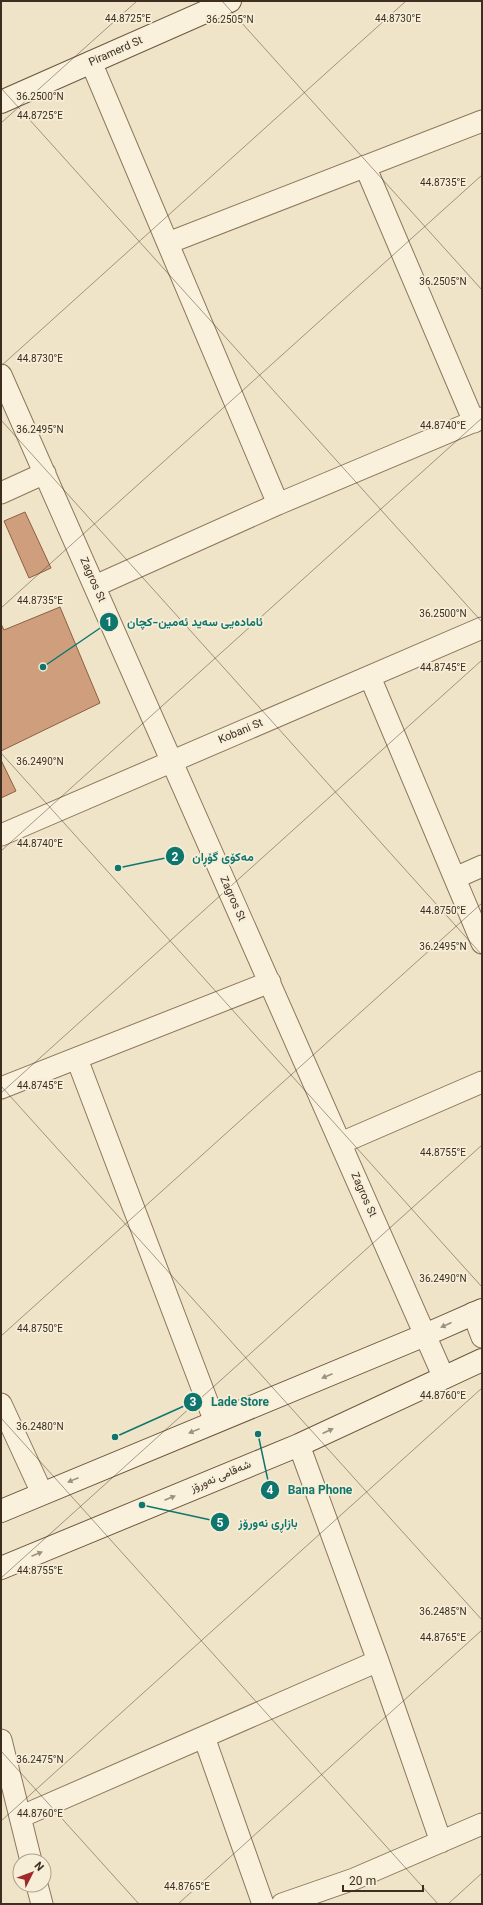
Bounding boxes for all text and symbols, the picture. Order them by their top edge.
text: 44.8725°E [105,12,151,27]
text: 44.8730°E [375,12,421,27]
text: 36.2505°N [206,13,254,28]
street label: Piramerd St [86,32,146,71]
text: 36.2500°N [16,90,64,105]
text: 44.8725°E [17,109,63,124]
text: 44.8735°E [420,176,466,191]
text: 36.2505°N [419,275,467,290]
text: 44.8730°E [17,352,63,367]
text: 44.8740°E [420,419,466,434]
text: 36.2495°N [16,423,64,438]
street label: Zagros St [75,555,110,605]
text: 44.8735°E [17,594,63,609]
text: 36.2500°N [419,607,467,622]
callout: ئامادەیی سەید ئەمین-کچان [99,610,270,634]
text: 1 [106,614,112,632]
text: ئامادەیی سەید ئەمین-کچان [127,614,263,632]
text: 44.8745°E [420,661,466,676]
street label: Kobani St [216,715,266,749]
text: 36.2490°N [16,755,64,770]
text: 44.8740°E [17,837,63,852]
callout: مەکۆی گۆڕان [165,844,262,868]
text: 2 [172,849,179,867]
text: مەکۆی گۆڕان [192,849,254,867]
street label: Zagros St [215,874,250,924]
text: 44.8750°E [420,904,466,919]
text: 36.2495°N [419,940,467,955]
text: 44.8745°E [17,1079,63,1094]
text: 44.8755°E [420,1146,466,1161]
street label: Zagros St [346,1170,381,1220]
text: 36.2490°N [419,1272,467,1287]
text: 44.8750°E [17,1322,63,1337]
one-way arrow [440,1323,452,1329]
one-way arrow [321,1373,332,1379]
text: 44.8760°E [420,1389,466,1404]
callout: Lade Store [183,1390,277,1414]
text: 3 [190,1394,197,1412]
text: Lade Store [211,1394,270,1412]
text: 36.2480°N [16,1420,64,1435]
one-way arrow [323,1428,334,1434]
one-way arrow [187,1429,199,1435]
street label: شەقامی نەورۆز [187,1456,254,1498]
one-way arrow [67,1478,79,1484]
callout: Bana Phone [260,1478,361,1502]
text: 4 [267,1482,274,1500]
text: Bana Phone [288,1482,353,1500]
one-way arrow [165,1495,177,1501]
callout: بازاڕی نەورۆز [210,1510,306,1534]
text: 5 [217,1515,224,1533]
text: بازاڕی نەورۆز [237,1515,298,1533]
one-way arrow [31,1550,43,1557]
text: 44.8755°E [17,1564,63,1579]
text: 36.2485°N [419,1605,467,1620]
text: 44.8765°E [420,1631,466,1646]
text: 36.2475°N [16,1753,64,1768]
text: 44.8760°E [17,1807,63,1822]
north arrow [12,1853,52,1893]
text: N [29,1859,47,1876]
scale bar [343,1867,423,1893]
text: 20 m [349,1873,376,1891]
text: 44.8765°E [164,1880,210,1895]

